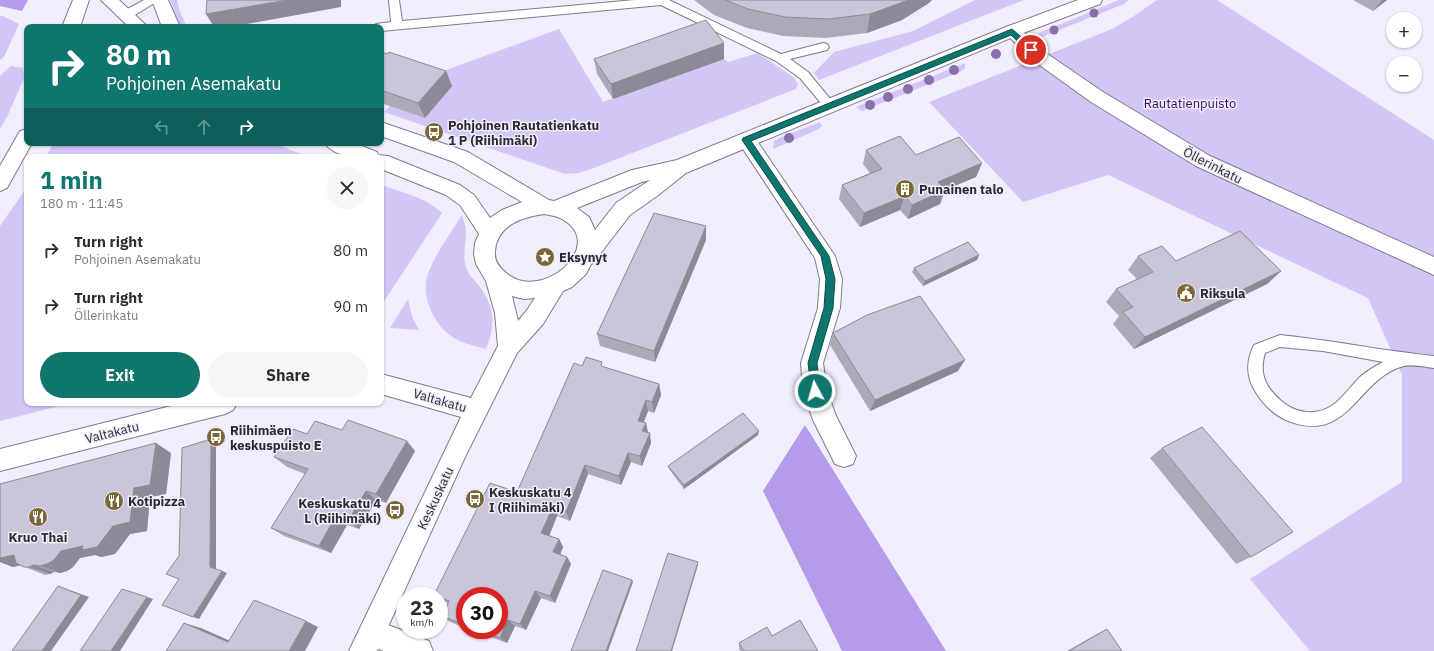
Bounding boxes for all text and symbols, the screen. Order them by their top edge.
map controls [1386,12,1422,92]
button: + [1386,12,1422,48]
pin [1014,33,1048,67]
text: 80 m [106,36,171,73]
icon: arrive [1020,39,1042,61]
icon: right [40,40,92,92]
button: − [1386,56,1422,92]
text: Pohjoinen Asemakatu [106,72,282,95]
park label: Rautatienpuisto [1144,95,1236,112]
icon: left [151,116,173,138]
icon: ahead [193,116,215,138]
icon: right [235,116,257,138]
place label: Pohjoinen Rautatienkatu 1 P (Riihimäki) [448,117,599,149]
bus stop icon: Pohjoinen Rautatienkatu 1 P (Riihimäki) [423,121,445,143]
street label: Öllerinkatu [1180,143,1245,188]
text: 1 min [40,164,103,196]
button: close [326,167,368,209]
building icon: Punainen talo [894,178,916,200]
place label: Punainen talo [919,181,1004,198]
text: 180 m · 11:45 [40,195,123,212]
text: Turn right [74,232,143,251]
icon: right [40,239,62,261]
text: 80 m [333,241,368,260]
place icon: Eksynyt [534,246,556,268]
place label: Eksynyt [559,249,607,266]
text: Pohjoinen Asemakatu [74,251,201,268]
public building icon: Riksula [1175,282,1197,304]
place label: Riksula [1200,285,1246,302]
text: Turn right [74,288,143,307]
icon: right [40,295,62,317]
text: 90 m [333,297,368,316]
text: Öllerinkatu [74,307,138,324]
button: Exit [40,352,200,398]
button: Share [208,352,368,398]
position arrow [794,370,836,412]
street label: Valtakatu [411,385,469,416]
street label: Valtakatu [83,418,141,447]
place label: Riihimäen keskuspuisto E [230,422,322,454]
bus stop icon: Riihimäen keskuspuisto E [205,426,227,448]
street label: Keskuskatu [413,464,457,532]
place label: Keskuskatu 4 I (Riihimäki) [489,484,572,516]
bus stop icon: Keskuskatu 4 I (Riihimäki) [464,488,486,510]
restaurant icon: Kotipizza [103,490,125,512]
place label: Kotipizza [128,493,185,510]
place label: Keskuskatu 4 L (Riihimäki) [298,495,381,527]
bus stop icon: Keskuskatu 4 L (Riihimäki) [384,499,406,521]
restaurant icon: Kruo Thai [27,506,49,528]
place label: Kruo Thai [9,529,67,546]
speed limit sign: 30 [456,587,508,639]
text: 23 [410,594,434,621]
text: km/h [410,616,434,629]

